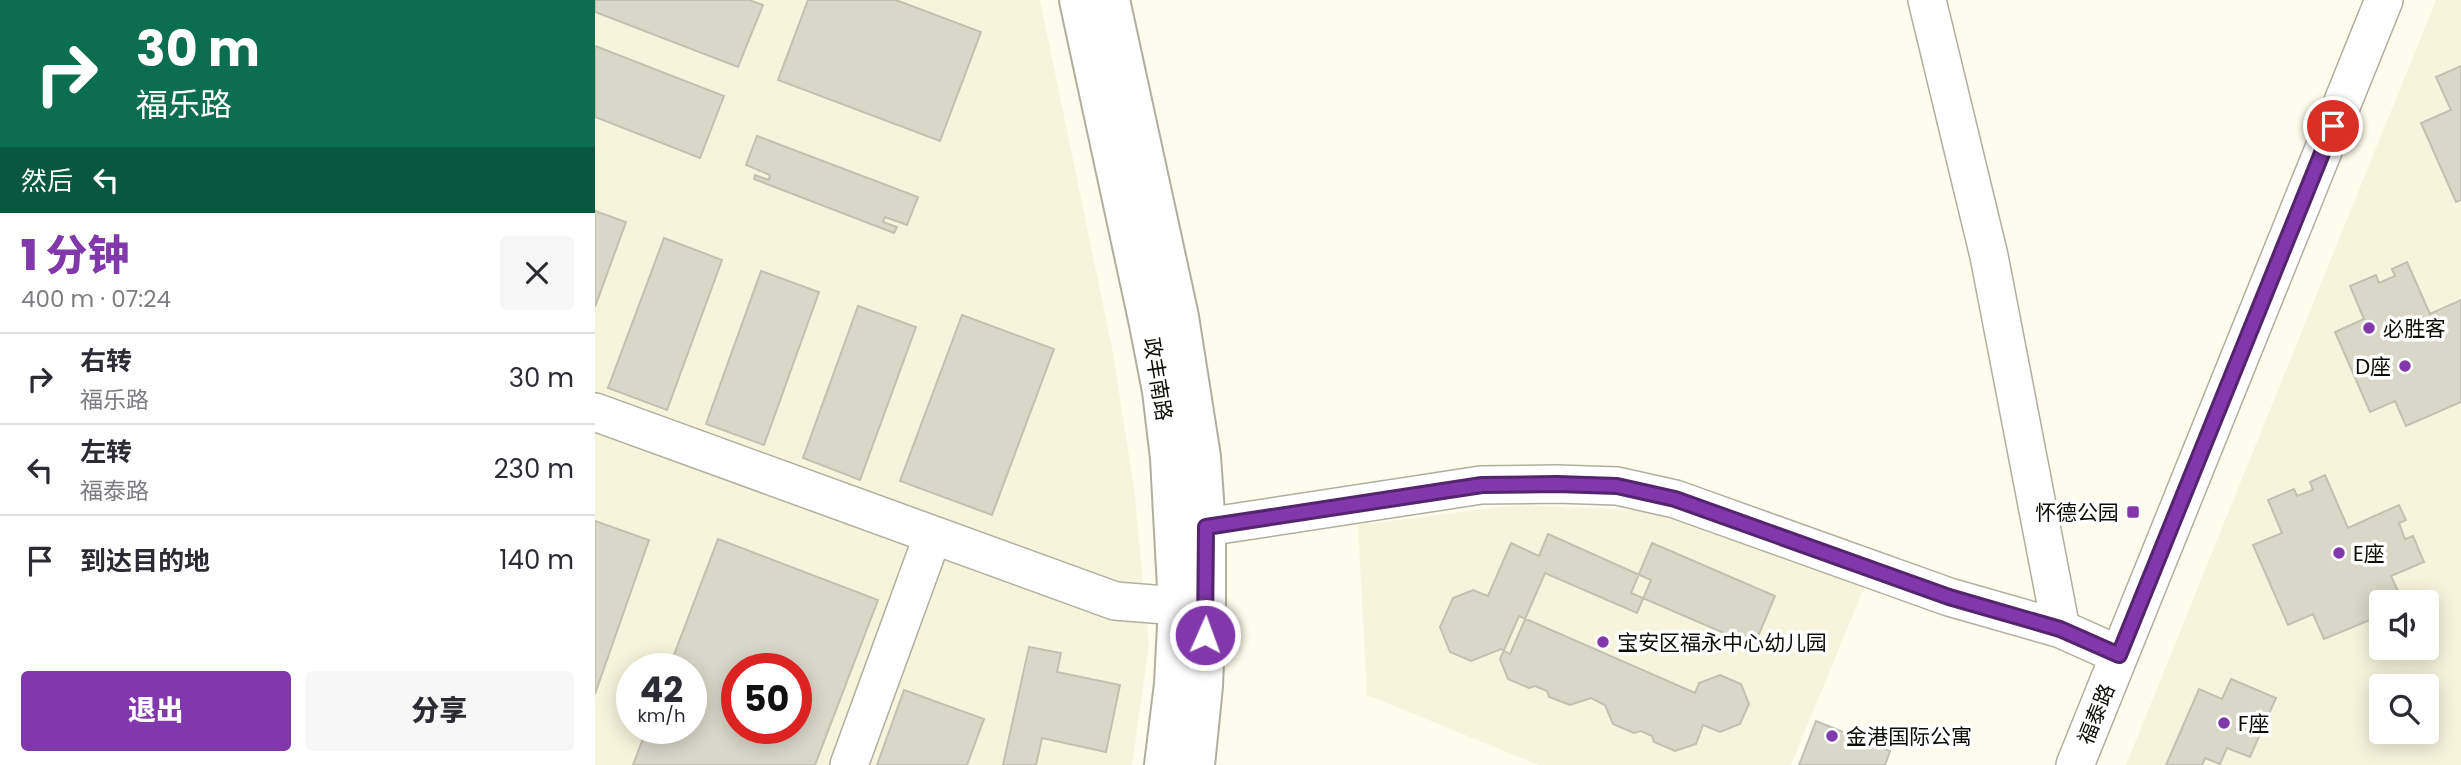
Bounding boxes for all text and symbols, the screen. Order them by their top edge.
text: 30 m [136,15,260,83]
icon: right [21,28,112,119]
text: 福乐路 [136,82,232,127]
pin [2303,96,2363,156]
icon: arrive [2314,107,2352,145]
icon: left [87,161,125,199]
text: 然后 [21,163,73,199]
text: 1 分钟 [21,226,129,285]
button: close [500,236,574,310]
text: 400 m · 07:24 [21,283,171,315]
place label: 必胜客 [2383,314,2446,343]
marker: 必胜客 [2361,320,2377,336]
street label: 政丰南路 [1137,335,1179,423]
text: 右转 [80,343,132,379]
place label: D座 [2355,352,2391,381]
marker: D座 [2397,358,2413,374]
icon: right [21,360,59,398]
text: 30 m [509,360,574,396]
text: 福乐路 [80,384,149,416]
text: 左转 [80,434,132,470]
icon: left [21,451,59,489]
text: 230 m [494,451,574,487]
text: 福泰路 [80,475,149,507]
place label: 怀德公园 [2035,498,2119,527]
marker: 怀德公园 [2125,504,2141,520]
place label: E座 [2353,539,2385,568]
icon: arrive [21,542,59,580]
text: 140 m [499,542,574,578]
text: 到达目的地 [80,543,210,579]
marker: E座 [2331,545,2347,561]
map controls [2369,590,2439,744]
button: sound [2369,590,2439,660]
position arrow [1168,598,1242,672]
place label: 宝安区福永中心幼儿园 [1617,628,1827,657]
marker: 宝安区福永中心幼儿园 [1595,634,1611,650]
speed limit sign: 50 [721,653,812,744]
text: 42 [640,665,683,714]
button: 退出 [21,671,291,751]
button: 分享 [305,671,574,751]
button: search [2369,674,2439,744]
street label: 福泰路 [2071,679,2121,749]
text: km/h [638,703,685,728]
place label: F座 [2238,709,2270,738]
marker: F座 [2216,715,2232,731]
place label: 金港国际公寓 [1846,722,1972,751]
marker: 金港国际公寓 [1824,728,1840,744]

